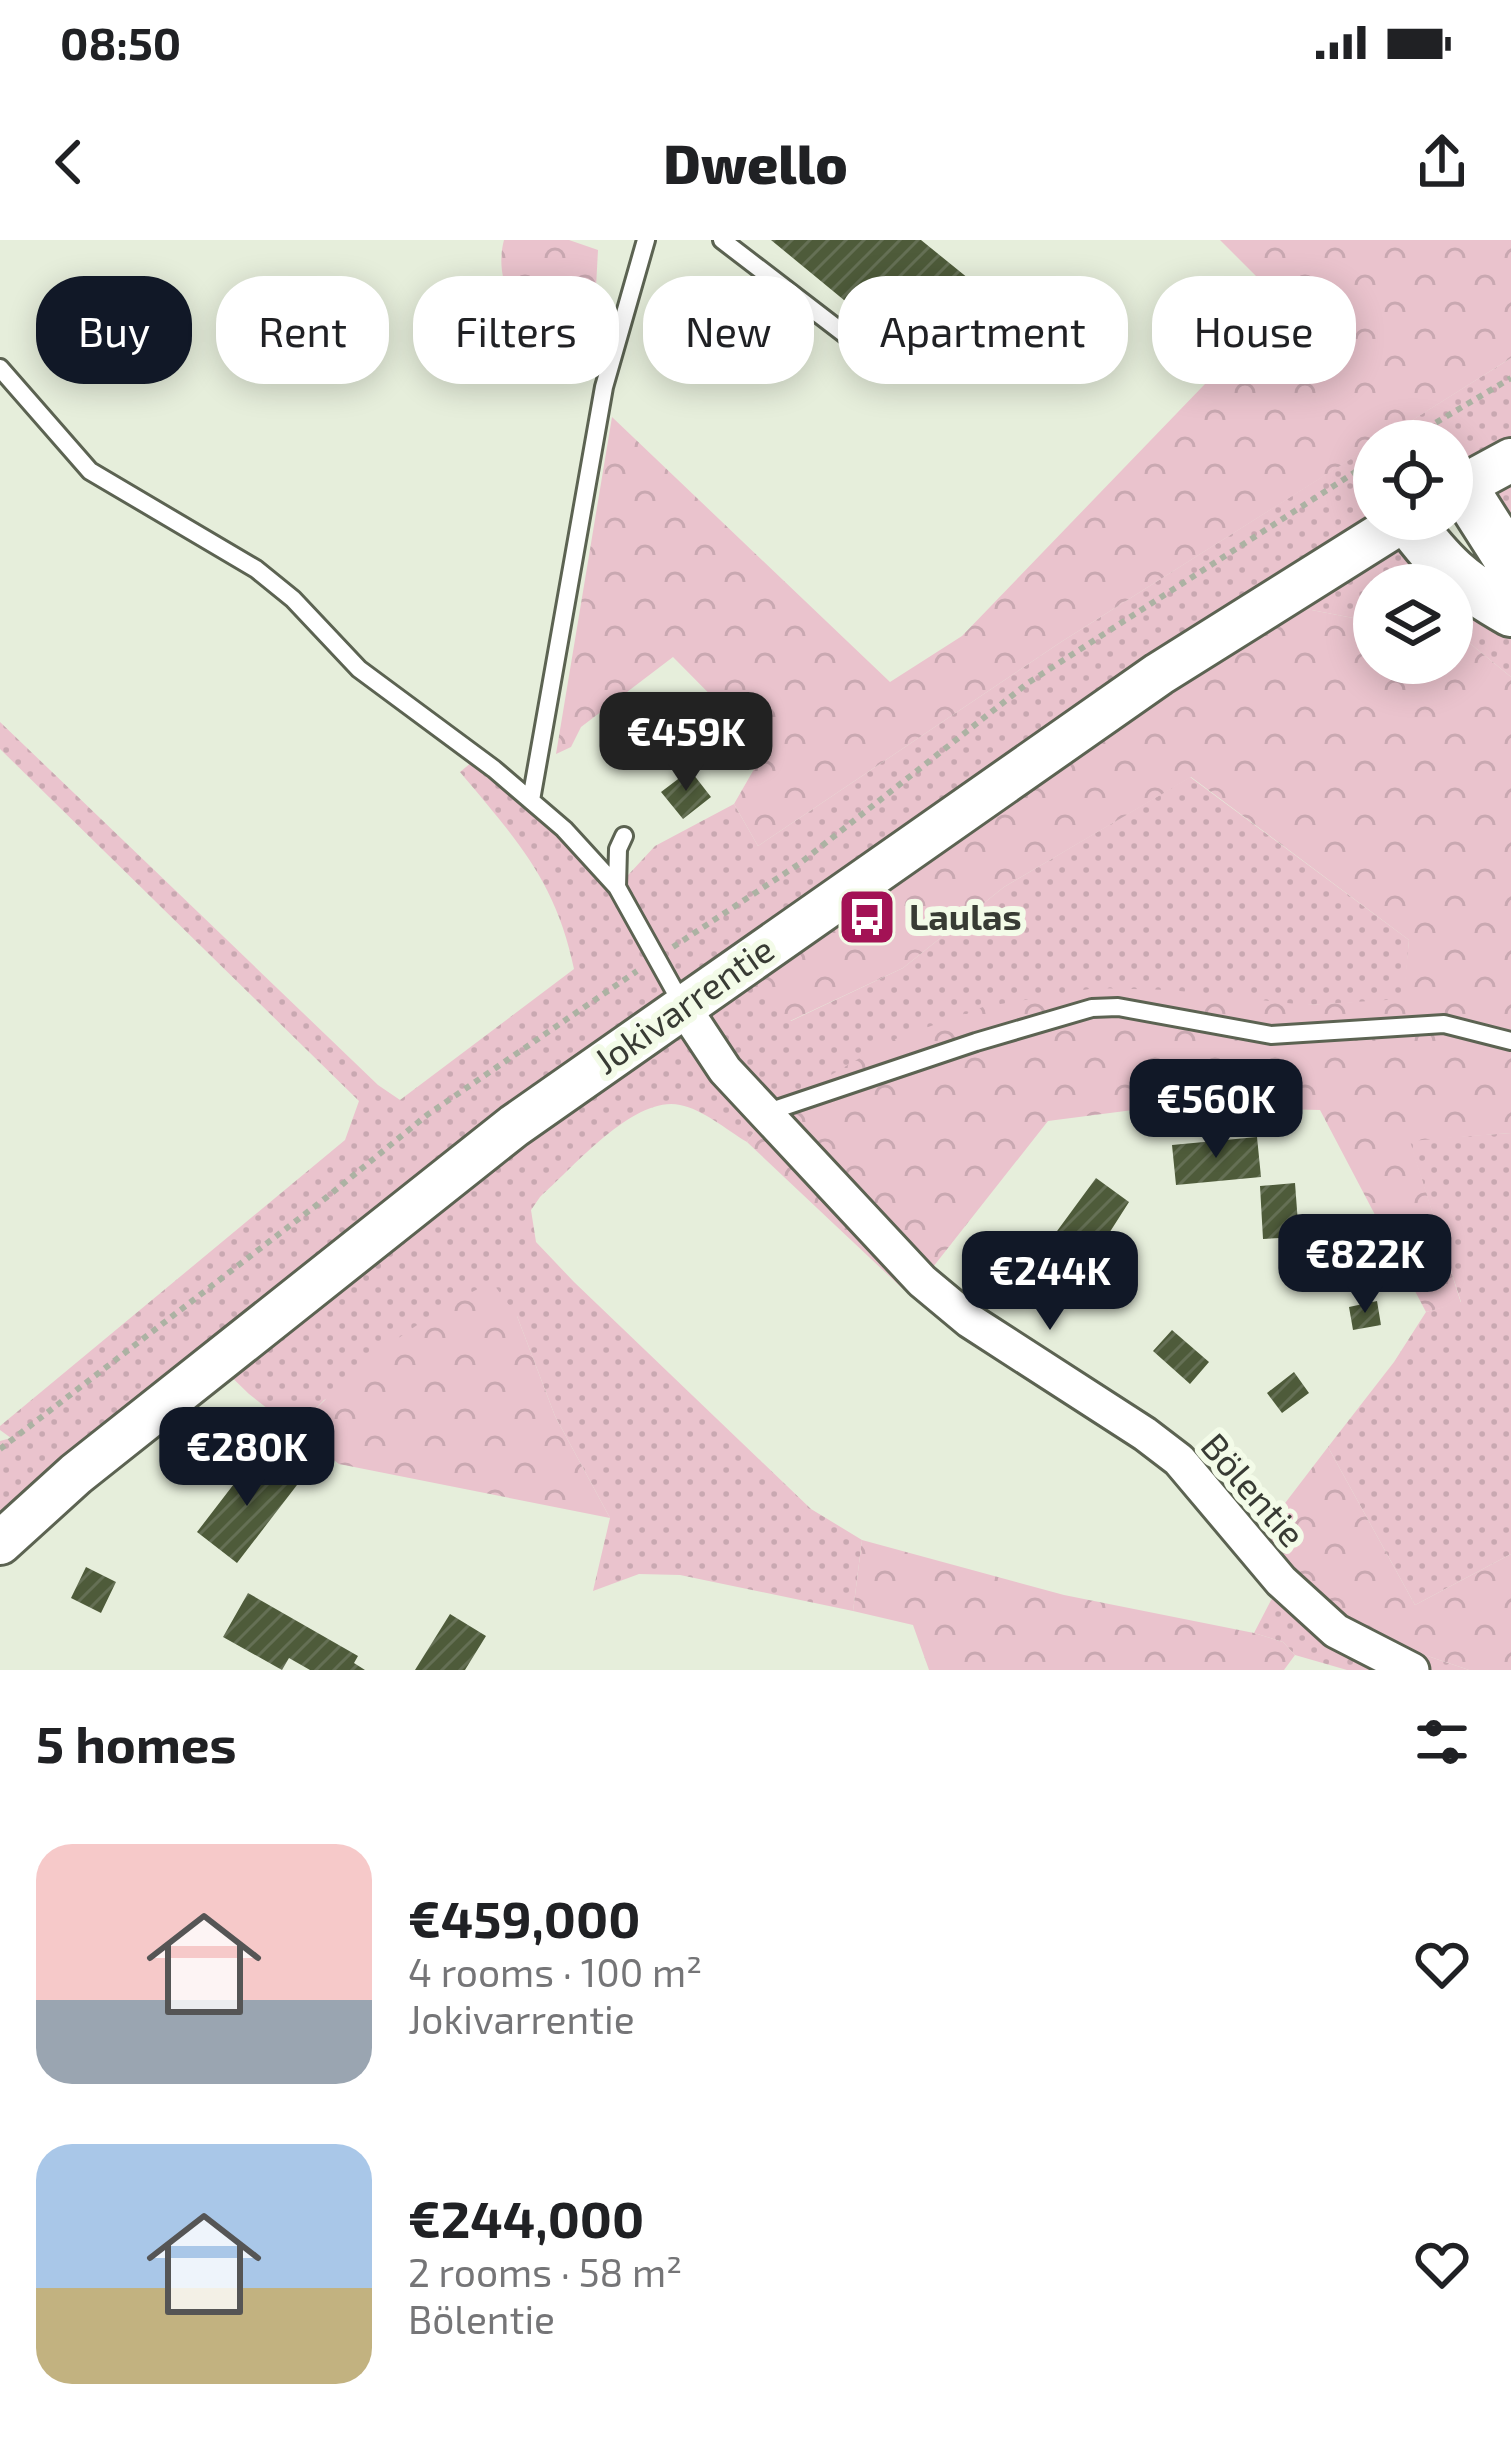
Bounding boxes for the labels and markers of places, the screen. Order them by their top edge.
pin: €459K [602,692,770,794]
bus stop icon: Laulas [836,886,898,948]
place label: Laulas [909,894,1022,937]
pin: €560K [1132,1059,1300,1161]
pin: €822K [1281,1214,1449,1316]
pin: €244K [966,1231,1134,1333]
pin: €280K [163,1407,331,1509]

